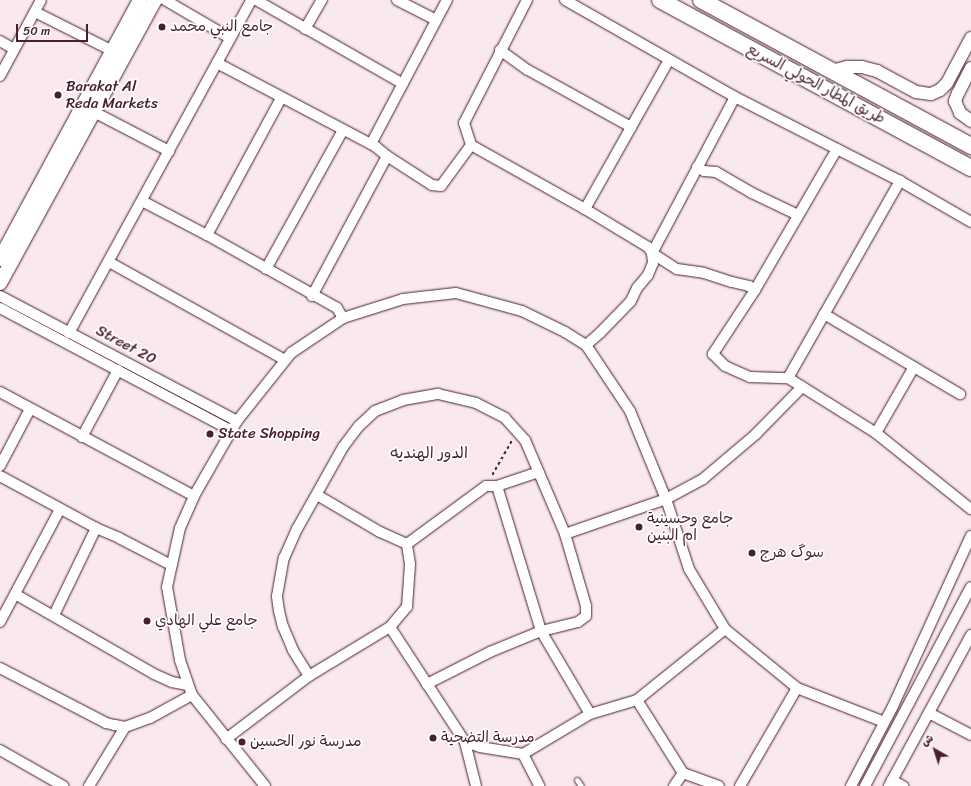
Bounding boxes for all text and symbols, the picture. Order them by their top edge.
scale bar [18,16,90,42]
place label: جامع النبي محمد [170,18,273,36]
text: 50 m [23,20,50,42]
marker: جامع النبي محمد [157,22,167,32]
street label: طريق المطار الحولي السريع [744,40,888,128]
place label: Barakat Al Reda Markets [66,77,157,112]
marker: Barakat Al Reda Markets [53,90,63,100]
street label: Street 20 [93,322,159,368]
place label: State Shopping [218,425,320,443]
marker: State Shopping [205,429,215,439]
district label: الدور الهنديه [390,443,468,463]
place label: جامع وحسينية ام البنين [647,509,733,544]
marker: جامع وحسينية ام البنين [634,522,644,532]
place label: سوگ هرج [760,544,824,562]
marker: سوگ هرج [747,548,757,558]
place label: جامع علي الهادي [155,612,258,630]
marker: جامع علي الهادي [142,616,152,626]
place label: مدرسة التضحية [441,729,535,747]
text: ش [916,729,938,751]
north arrow [915,730,955,770]
place label: مدرسة نور الحسين [250,733,362,751]
marker: مدرسة التضحية [428,733,438,743]
marker: مدرسة نور الحسين [237,737,247,747]

